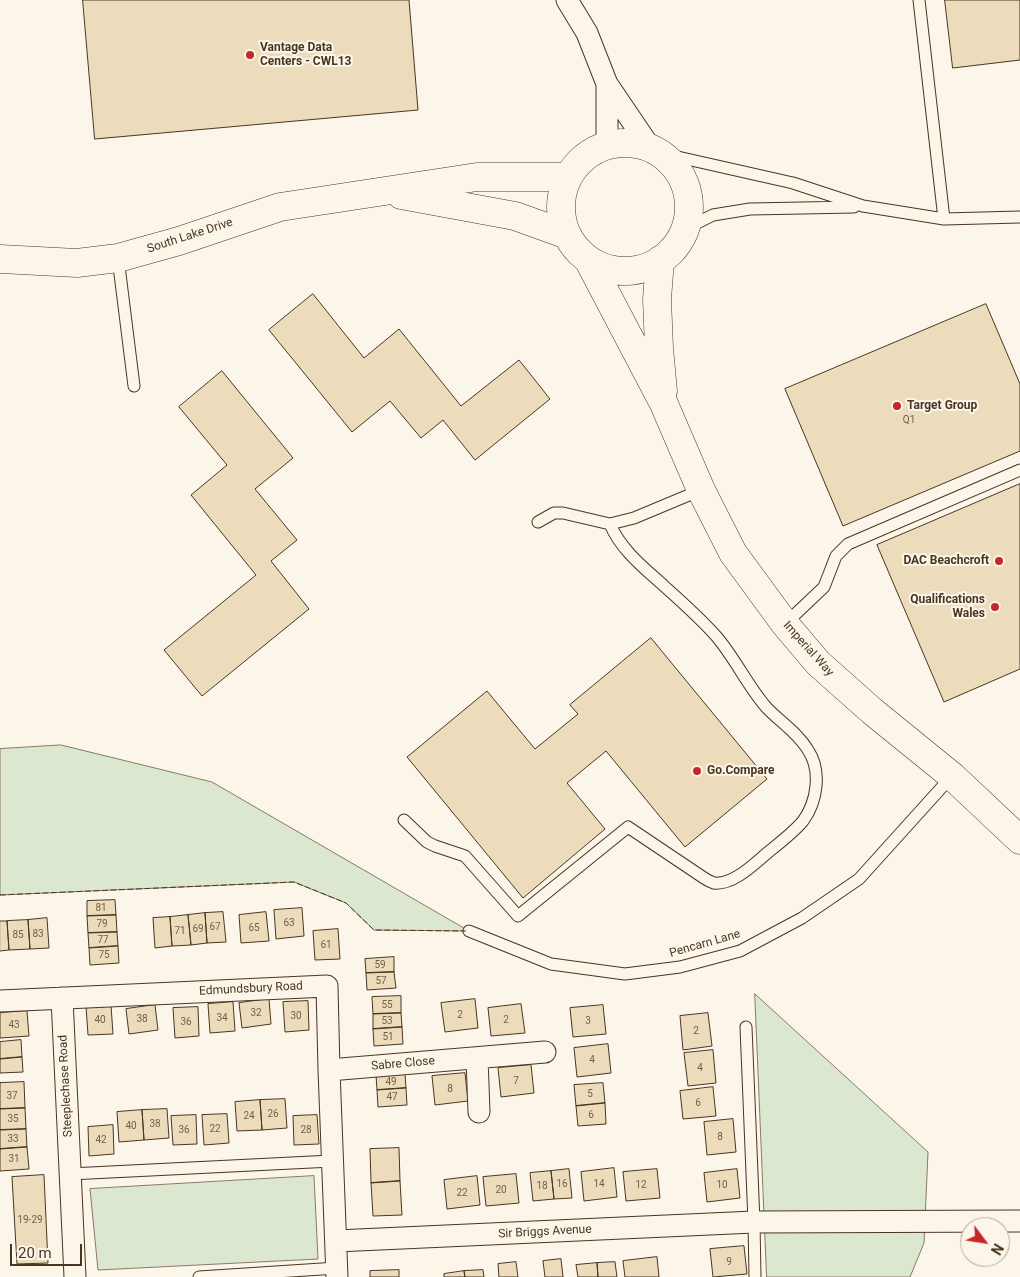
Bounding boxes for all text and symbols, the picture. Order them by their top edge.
place label: Vantage Data Centers - CWL13 [260,41,351,69]
marker: Vantage Data Centers - CWL13 [244,49,256,61]
street label: South Lake Drive [145,215,235,257]
place label: Target Group [907,399,977,413]
marker: Target Group [891,400,903,412]
house number: Q1 [903,414,915,426]
place label: DAC Beachcroft [903,554,989,568]
marker: DAC Beachcroft [993,555,1005,567]
place label: Qualifications Wales [910,593,985,621]
marker: Qualifications Wales [989,601,1001,613]
street label: Imperial Way [780,619,836,679]
place label: Go.Compare [707,764,774,778]
marker: Go.Compare [691,765,703,777]
house number: 81 [95,902,107,914]
house number: 63 [283,917,295,929]
house number: 79 [96,918,108,930]
house number: 67 [209,921,221,933]
house number: 65 [248,922,260,934]
house number: 69 [192,923,204,935]
house number: 71 [174,925,186,937]
street label: Pencarn Lane [668,927,742,961]
house number: 83 [32,928,44,940]
house number: 85 [12,929,24,941]
house number: 77 [97,934,109,946]
house number: 61 [320,939,332,951]
house number: 75 [98,949,110,961]
house number: 59 [374,959,386,971]
house number: 57 [375,975,387,987]
street label: Edmundsbury Road [199,979,303,999]
house number: 55 [381,999,393,1011]
house number: 32 [250,1007,262,1019]
house number: 2 [457,1009,463,1021]
house number: 30 [290,1010,302,1022]
house number: 34 [216,1012,228,1024]
house number: 38 [136,1013,148,1025]
house number: 40 [94,1014,106,1026]
house number: 2 [503,1014,509,1026]
house number: 53 [381,1015,393,1027]
house number: 3 [585,1015,591,1027]
house number: 36 [180,1016,192,1028]
house number: 43 [8,1019,20,1031]
house number: 2 [693,1025,699,1037]
house number: 51 [382,1031,394,1043]
street label: Steeplechase Road [56,1035,76,1137]
street label: Sabre Close [371,1054,435,1074]
house number: 4 [589,1054,595,1066]
house number: 4 [697,1062,703,1074]
house number: 7 [513,1075,519,1087]
house number: 49 [385,1076,397,1088]
house number: 8 [447,1083,453,1095]
house number: 5 [587,1088,593,1100]
house number: 37 [6,1090,18,1102]
house number: 47 [386,1091,398,1103]
house number: 6 [695,1097,701,1109]
house number: 26 [267,1108,279,1120]
house number: 6 [588,1109,594,1121]
house number: 24 [243,1110,255,1122]
house number: 35 [7,1113,19,1125]
house number: 38 [149,1118,161,1130]
house number: 40 [125,1120,137,1132]
house number: 22 [209,1123,221,1135]
house number: 36 [178,1124,190,1136]
house number: 28 [300,1124,312,1136]
house number: 8 [717,1131,723,1143]
house number: 33 [7,1133,19,1145]
house number: 42 [95,1134,107,1146]
house number: 31 [8,1153,20,1165]
house number: 16 [556,1178,568,1190]
house number: 14 [593,1178,605,1190]
house number: 12 [635,1179,647,1191]
house number: 10 [716,1179,728,1191]
house number: 18 [536,1180,548,1192]
house number: 20 [495,1184,507,1196]
house number: 22 [456,1187,468,1199]
house number: 19-29 [17,1214,43,1226]
north arrow [960,1217,1010,1267]
street label: Sir Briggs Avenue [498,1222,592,1242]
scale bar [12,1234,85,1266]
text: N [988,1241,1006,1258]
text: 20 m [18,1244,52,1262]
house number: 9 [726,1256,732,1268]

